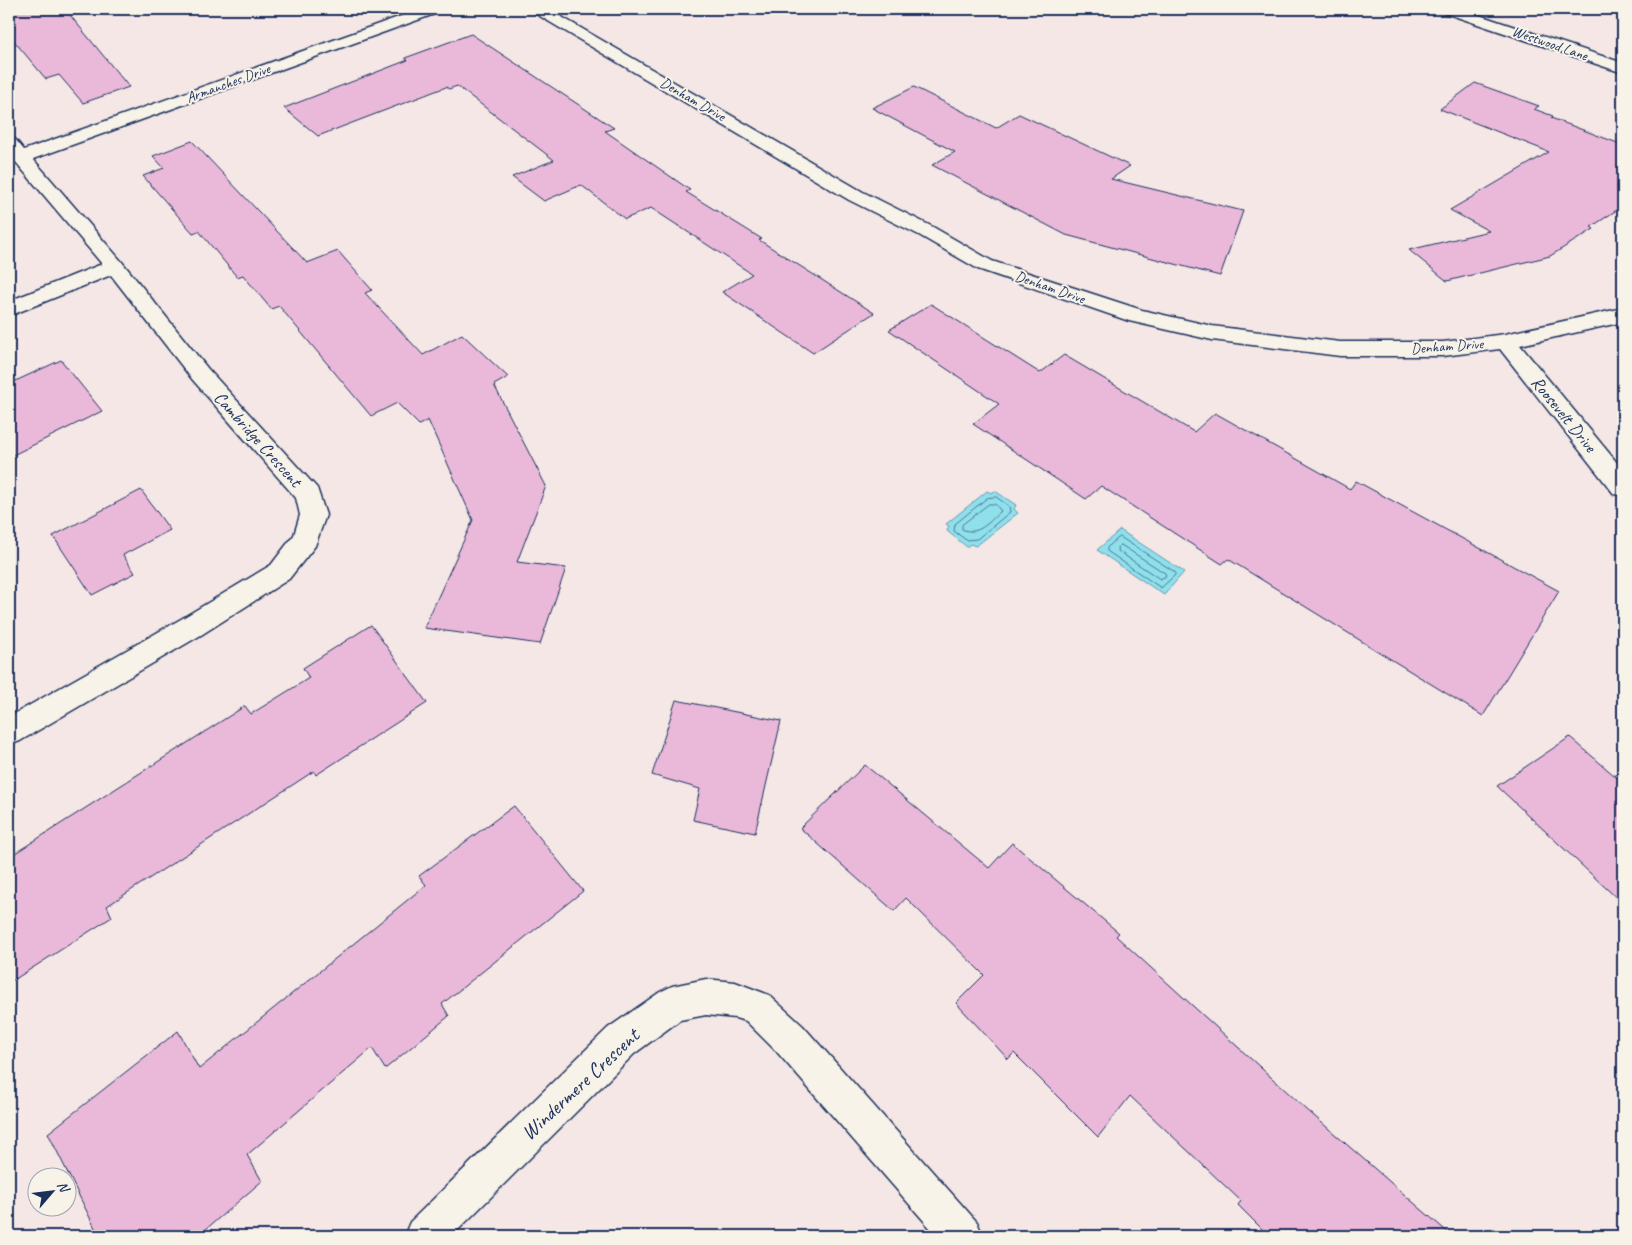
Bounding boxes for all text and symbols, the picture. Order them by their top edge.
street label: Westwood Lane [1510,22,1591,66]
street label: Armanches Drive [184,59,274,107]
street label: Denham Drive [657,73,730,126]
street label: Denham Drive [1013,267,1088,309]
street label: Denham Drive [1410,334,1485,358]
street label: Roosevelt Drive [1527,372,1602,457]
street label: Cambridge Crescent [209,387,308,493]
street label: Windermere Crescent [516,1021,646,1145]
north arrow [28,1168,78,1218]
text: N [53,1178,74,1196]

